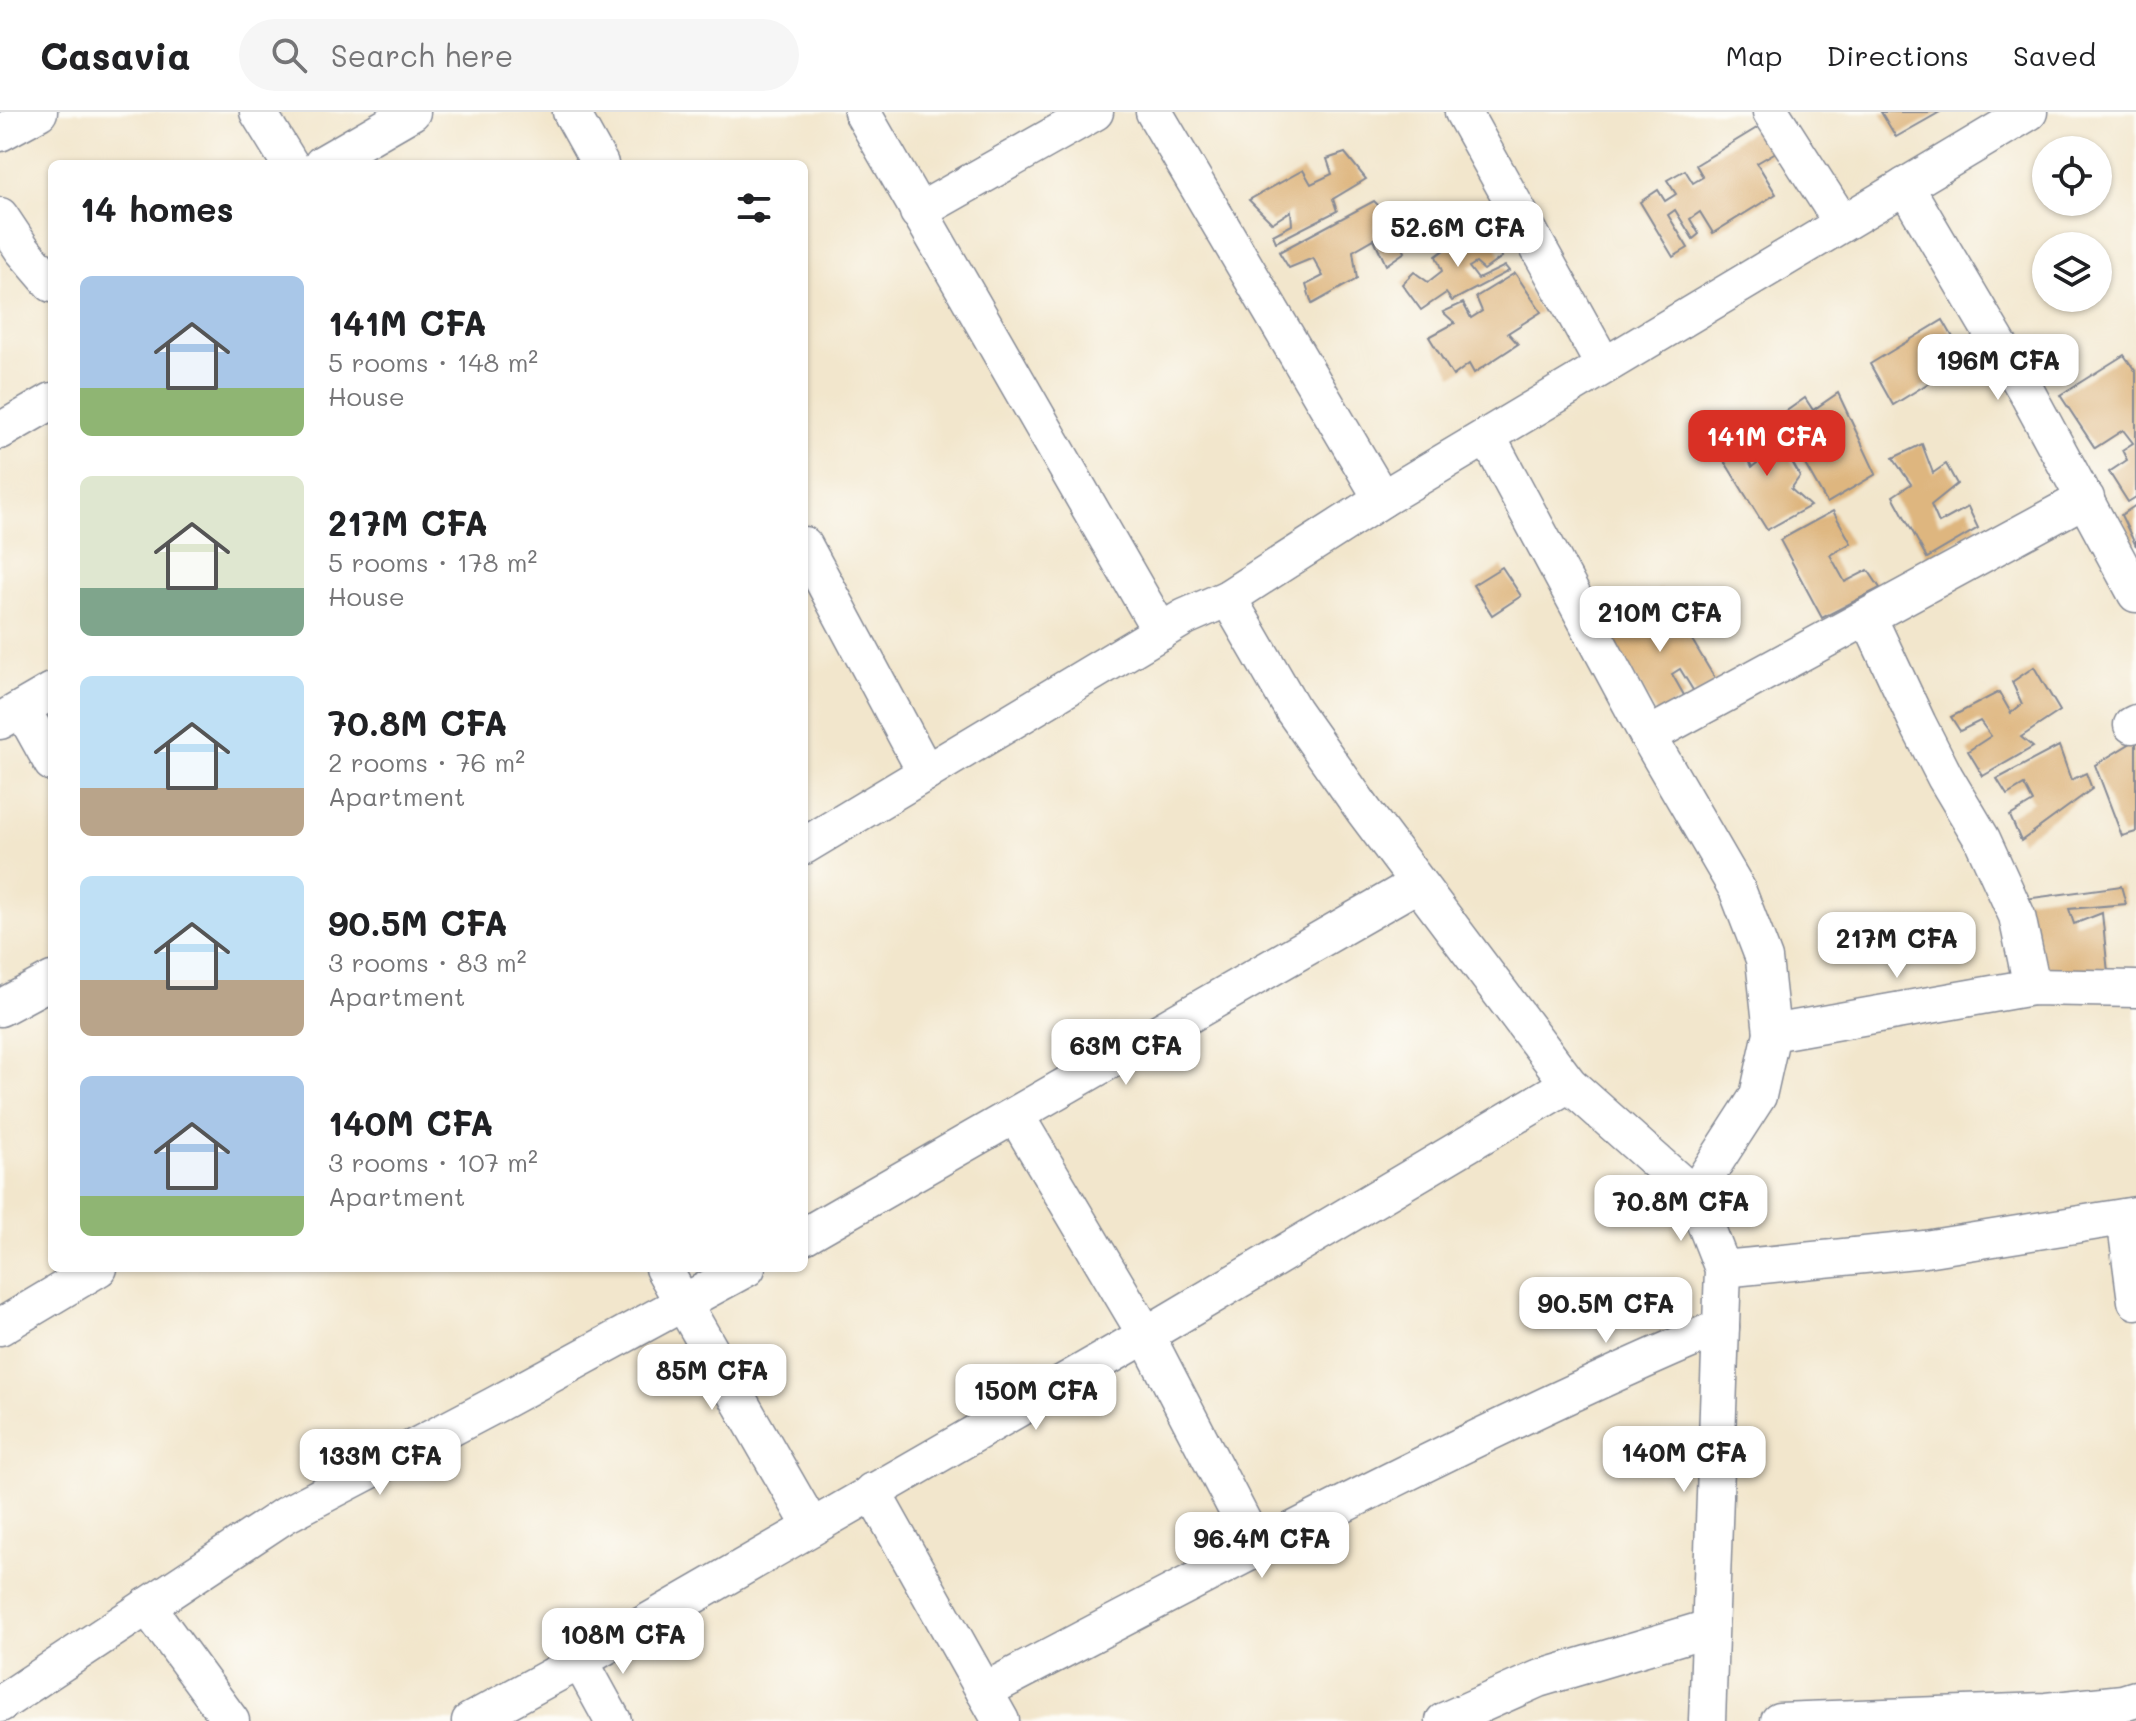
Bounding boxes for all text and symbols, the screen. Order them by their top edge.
search box [239,19,799,91]
text: Casavia [40,30,191,80]
icon: search [267,33,311,77]
text: Search here [331,35,513,75]
text: Map [1726,37,1783,73]
text: Directions [1827,37,1969,73]
text: Saved [2013,37,2096,73]
map controls [2032,136,2112,312]
button: locate [2032,136,2112,216]
text: 14 homes [80,186,234,231]
icon: filters [732,186,776,230]
pin: 52.6M CFA [1366,201,1550,269]
text: 52.6M CFA [1390,210,1526,244]
button: layers [2032,232,2112,312]
text: 141M CFA [328,300,487,345]
icon: home [144,308,240,404]
pin: 196M CFA [1915,334,2081,402]
text: 196M CFA [1936,343,2060,377]
text: 5 rooms · 148 m² [328,345,538,379]
text: House [328,379,405,413]
pin: 141M CFA [1684,410,1850,478]
text: 141M CFA [1706,419,1828,453]
text: 217M CFA [328,500,488,545]
icon: home [144,508,240,604]
text: 5 rooms · 178 m² [328,545,537,579]
text: House [328,579,405,613]
pin: 210M CFA [1577,586,1743,654]
text: 210M CFA [1598,595,1722,629]
text: 70.8M CFA [328,700,507,745]
icon: home [144,708,240,804]
text: 2 rooms · 76 m² [328,745,525,779]
text: Apartment [328,779,465,813]
text: 90.5M CFA [328,900,508,945]
icon: home [144,908,240,1004]
pin: 217M CFA [1814,912,1980,980]
text: 217M CFA [1836,921,1958,955]
text: 3 rooms · 83 m² [328,945,527,979]
text: Apartment [328,979,465,1013]
pin: 63M CFA [1052,1019,1200,1087]
text: 63M CFA [1069,1028,1183,1062]
text: 140M CFA [328,1100,494,1145]
icon: home [144,1108,240,1204]
text: 3 rooms · 107 m² [328,1145,538,1179]
pin: 70.8M CFA [1589,1175,1773,1243]
text: Apartment [328,1179,465,1213]
text: 70.8M CFA [1612,1184,1750,1218]
pin: 90.5M CFA [1514,1277,1698,1345]
text: 90.5M CFA [1537,1286,1675,1320]
pin: 85M CFA [638,1344,786,1412]
text: 85M CFA [655,1353,769,1387]
pin: 150M CFA [953,1364,1119,1432]
text: 150M CFA [973,1373,1099,1407]
pin: 140M CFA [1601,1426,1767,1494]
pin: 133M CFA [297,1429,463,1497]
text: 140M CFA [1621,1435,1747,1469]
text: 133M CFA [318,1438,442,1472]
pin: 96.4M CFA [1170,1512,1354,1580]
text: 96.4M CFA [1193,1521,1331,1555]
pin: 108M CFA [540,1608,706,1676]
text: 108M CFA [560,1617,686,1651]

